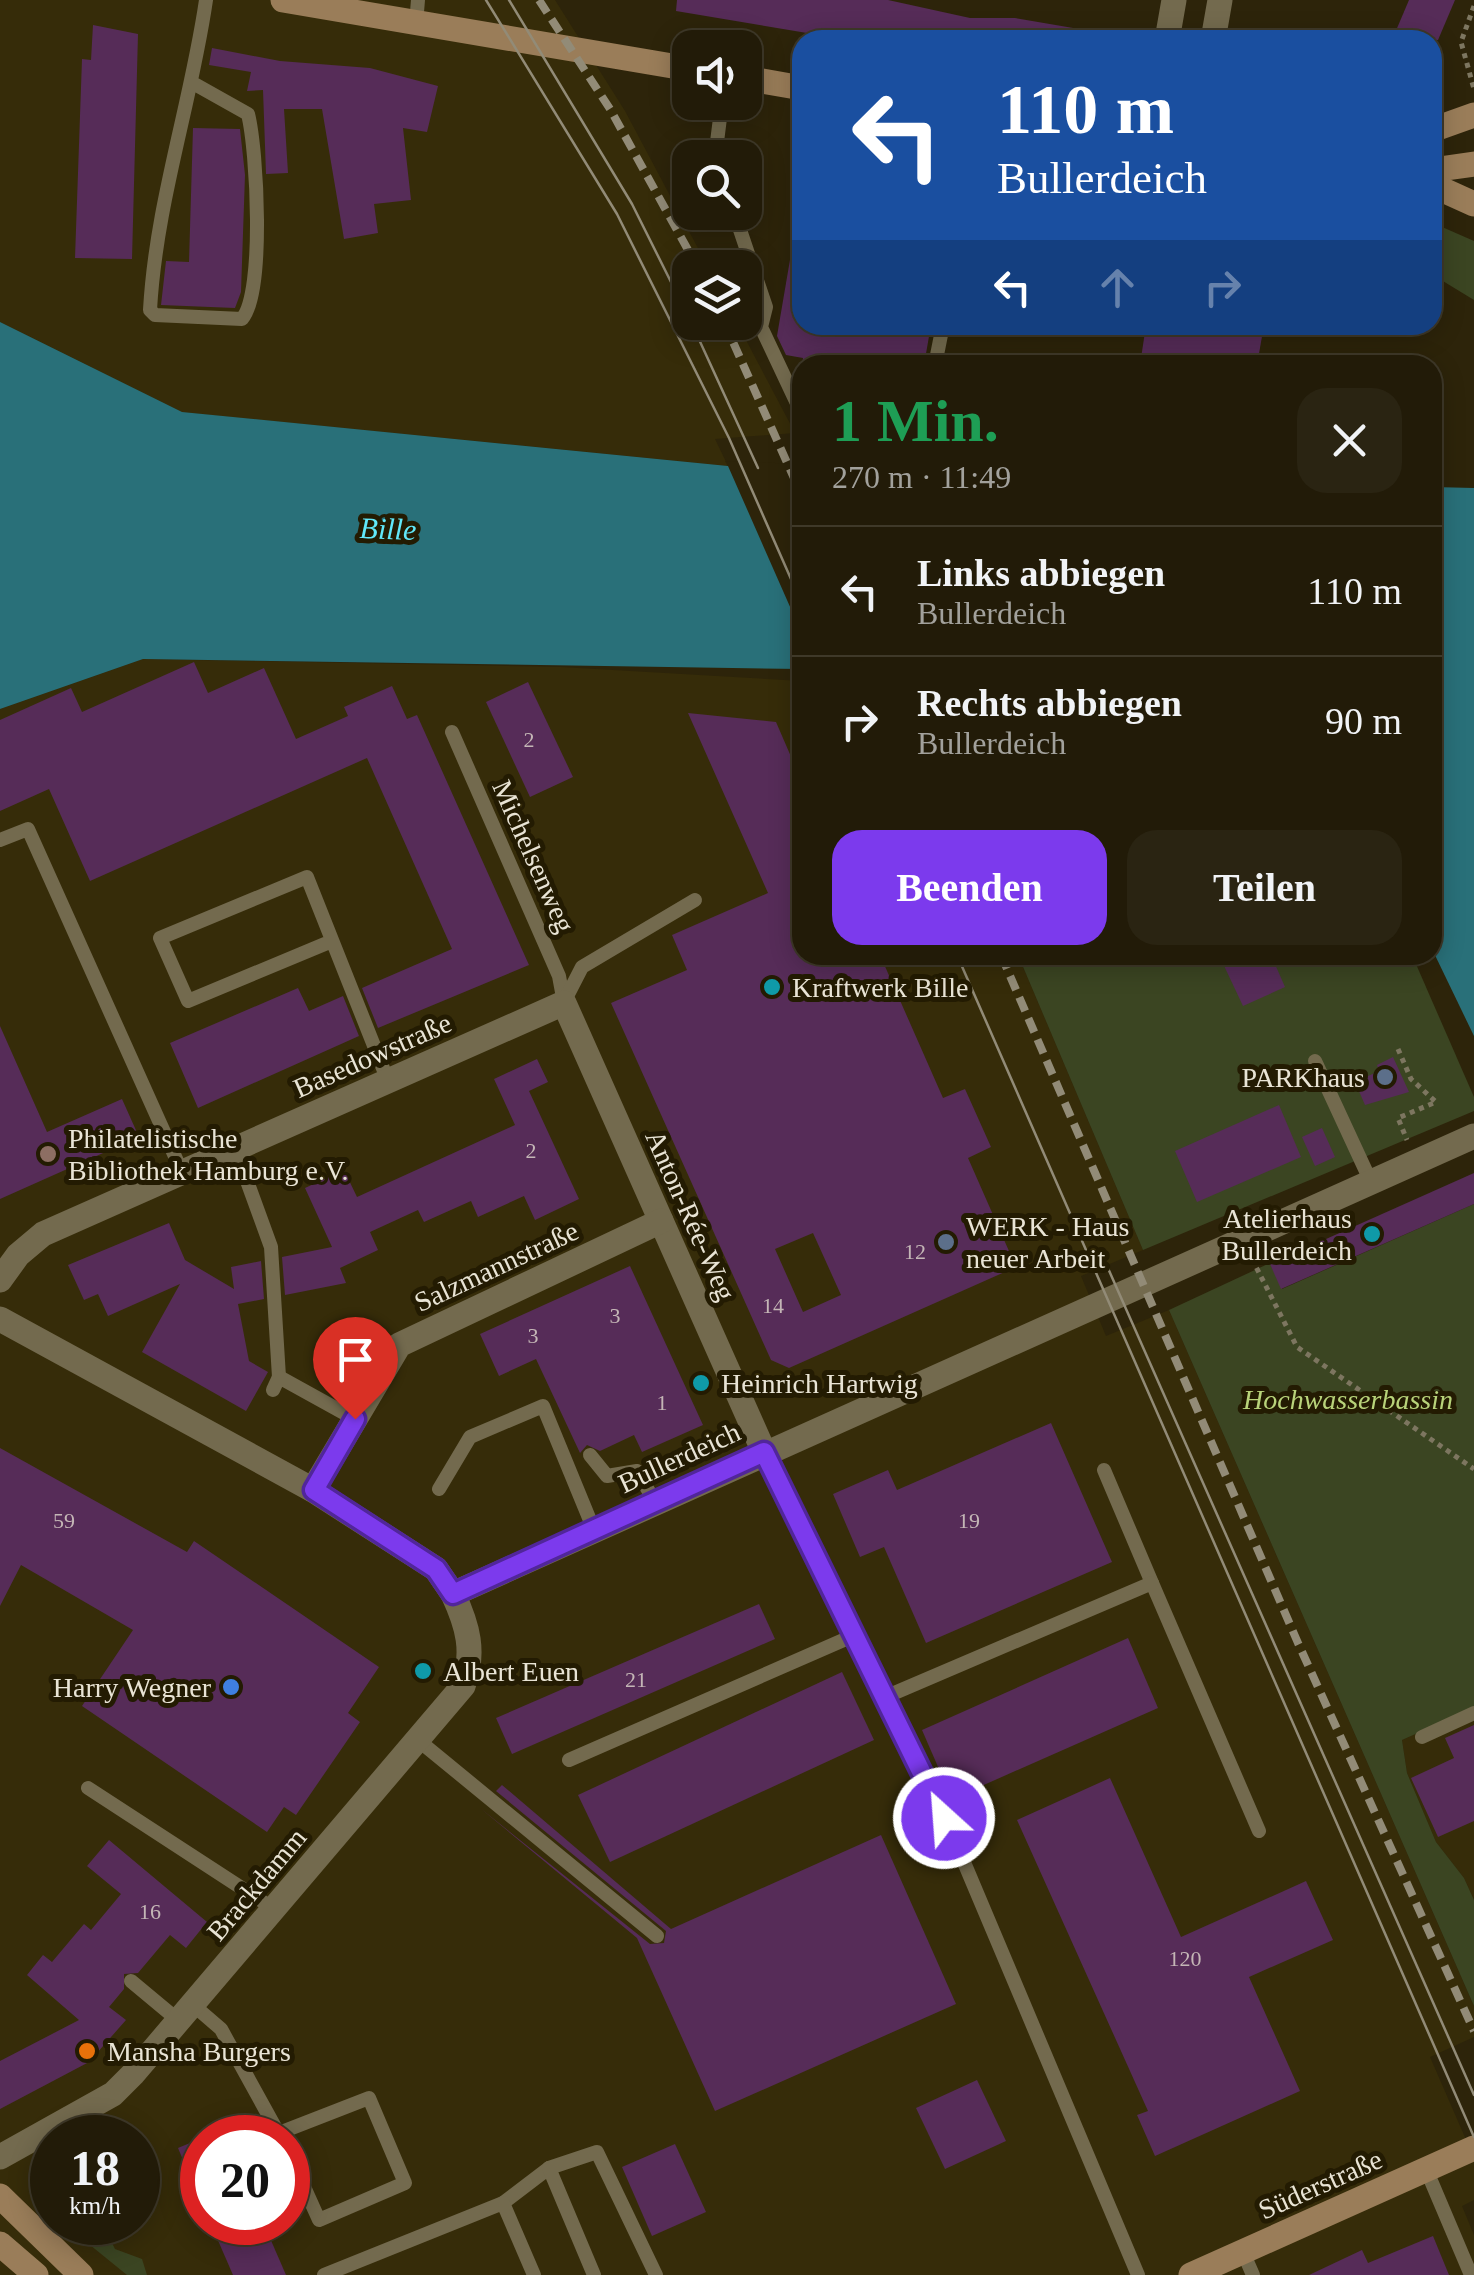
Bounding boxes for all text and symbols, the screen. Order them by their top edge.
map controls [672,30,762,340]
button: sound [672,30,762,120]
icon: left [832,70,962,200]
text: 110 m [997,71,1174,148]
button: search [672,140,762,230]
text: Bullerdeich [997,153,1207,203]
button: layers [672,250,762,340]
icon: left [985,260,1040,315]
icon: ahead [1090,260,1145,315]
icon: right [1195,260,1250,315]
text: 1 Min. [832,388,999,454]
button: close [1297,388,1402,493]
text: 270 m · 11:49 [832,459,1011,495]
water label: Bille [359,511,417,546]
text: Links abbiegen [917,552,1165,594]
icon: left [832,564,887,619]
text: 110 m [1307,570,1402,612]
text: Bullerdeich [917,595,1066,631]
text: Rechts abbiegen [917,682,1182,724]
icon: right [832,694,887,749]
text: 90 m [1325,700,1402,742]
text: Bullerdeich [917,725,1066,761]
house number: 2 [524,727,535,752]
street label: Michelsenweg [486,775,581,937]
button: Beenden [832,830,1107,945]
button: Teilen [1127,830,1402,945]
place label: Kraftwerk Bille [792,972,969,1003]
marker: Kraftwerk Bille [761,976,783,998]
street label: Basedowstraße [288,1007,456,1104]
place label: PARKhaus [1242,1062,1365,1093]
marker: PARKhaus [1374,1066,1396,1088]
place label: Philatelistische Bibliothek Hamburg e.V. [68,1123,349,1186]
street label: Anton-Rée-Weg [639,1125,742,1305]
house number: 2 [526,1138,537,1163]
marker: Philatelistische Bibliothek Hamburg e.V. [37,1143,59,1165]
place label: Atelierhaus Bullerdeich [1221,1203,1352,1266]
place label: WERK - Haus neuer Arbeit [966,1211,1129,1274]
street label: Salzmannstraße [409,1215,583,1318]
marker: Atelierhaus Bullerdeich [1361,1223,1383,1245]
marker: WERK - Haus neuer Arbeit [935,1231,957,1253]
house number: 12 [904,1239,926,1264]
house number: 14 [762,1293,784,1318]
house number: 3 [610,1303,621,1328]
pin [313,1317,398,1420]
house number: 3 [528,1323,539,1348]
icon: arrive [328,1332,383,1387]
place label: Heinrich Hartwig [721,1368,918,1399]
marker: Heinrich Hartwig [690,1372,712,1394]
park label: Hochwasserbassin [1242,1384,1453,1415]
house number: 1 [657,1390,668,1415]
street label: Bullerdeich [613,1416,745,1499]
house number: 59 [53,1508,75,1533]
house number: 19 [958,1508,980,1533]
place label: Albert Euen [443,1656,579,1687]
marker: Albert Euen [412,1660,434,1682]
house number: 21 [625,1667,647,1692]
place label: Harry Wegner [53,1672,212,1703]
marker: Harry Wegner [220,1676,242,1698]
position arrow [892,1766,996,1870]
street label: Brackdamm [201,1822,312,1947]
house number: 16 [139,1899,161,1924]
house number: 120 [1169,1946,1202,1971]
place label: Mansha Burgers [107,2036,291,2067]
marker: Mansha Burgers [76,2040,98,2062]
speed limit sign: 20 [180,2115,310,2245]
text: 18 [70,2140,120,2196]
street label: Süderstraße [1254,2143,1387,2225]
text: km/h [69,2192,121,2219]

